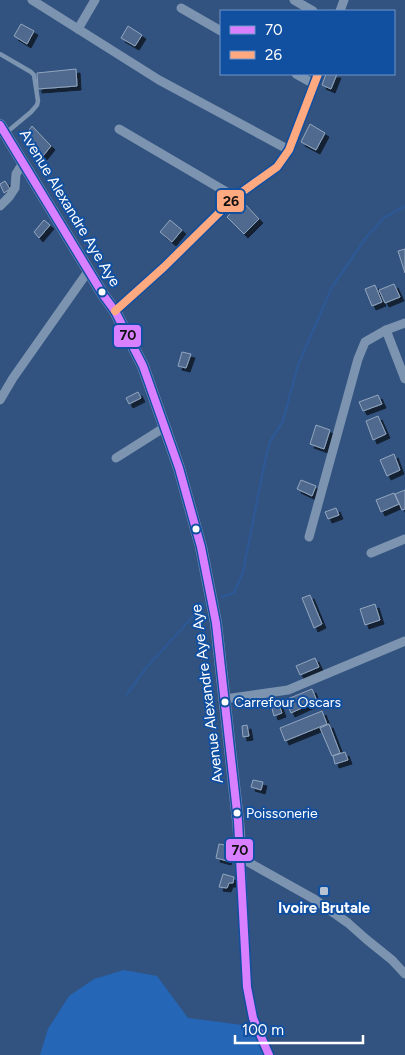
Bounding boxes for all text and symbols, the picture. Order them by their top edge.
legend [220,10,395,75]
text: 70 [265,21,283,39]
text: 26 [265,46,282,64]
street label: Avenue Alexandre Aye Aye [16,126,124,290]
line badge: 26 [216,189,245,213]
text: 26 [223,193,239,210]
unlabelled marker [97,287,107,297]
line badge: 70 [113,324,142,348]
text: 70 [120,327,136,344]
unlabelled marker [191,524,201,534]
street label: Avenue Alexandre Aye Aye [187,603,227,785]
place label: Carrefour Oscars [234,694,341,711]
marker: Carrefour Oscars [220,697,230,707]
place label: Poissonerie [246,805,318,822]
marker: Poissonerie [232,808,242,818]
line badge: 70 [225,838,254,862]
text: 70 [232,842,248,859]
marker: Ivoire Brutale [318,885,330,897]
place label: Ivoire Brutale [278,899,371,917]
scale bar [235,1012,362,1044]
text: 100 m [242,1021,284,1039]

